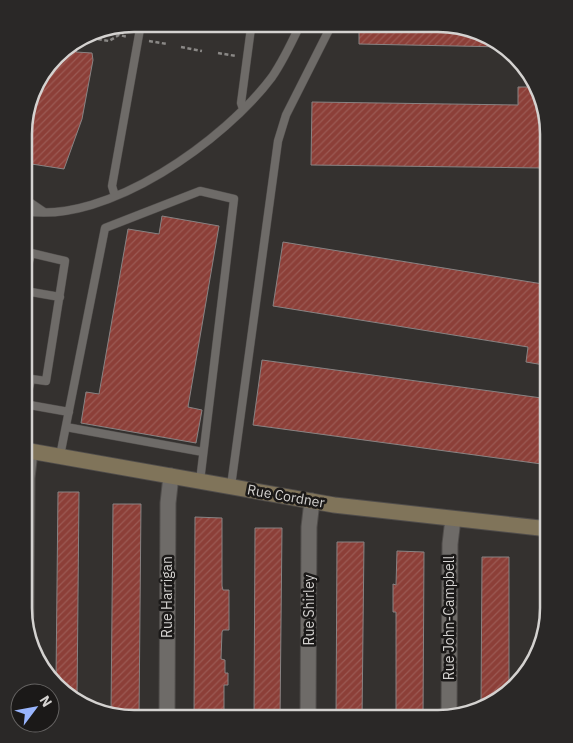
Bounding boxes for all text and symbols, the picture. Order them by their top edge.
street label: Rue Cordner [246,480,326,512]
street label: Rue Harrigan [158,556,176,638]
street label: Rue John-Campbell [440,556,458,680]
street label: Rue Shirley [300,574,318,646]
north arrow [10,683,60,733]
text: N [36,692,56,710]

